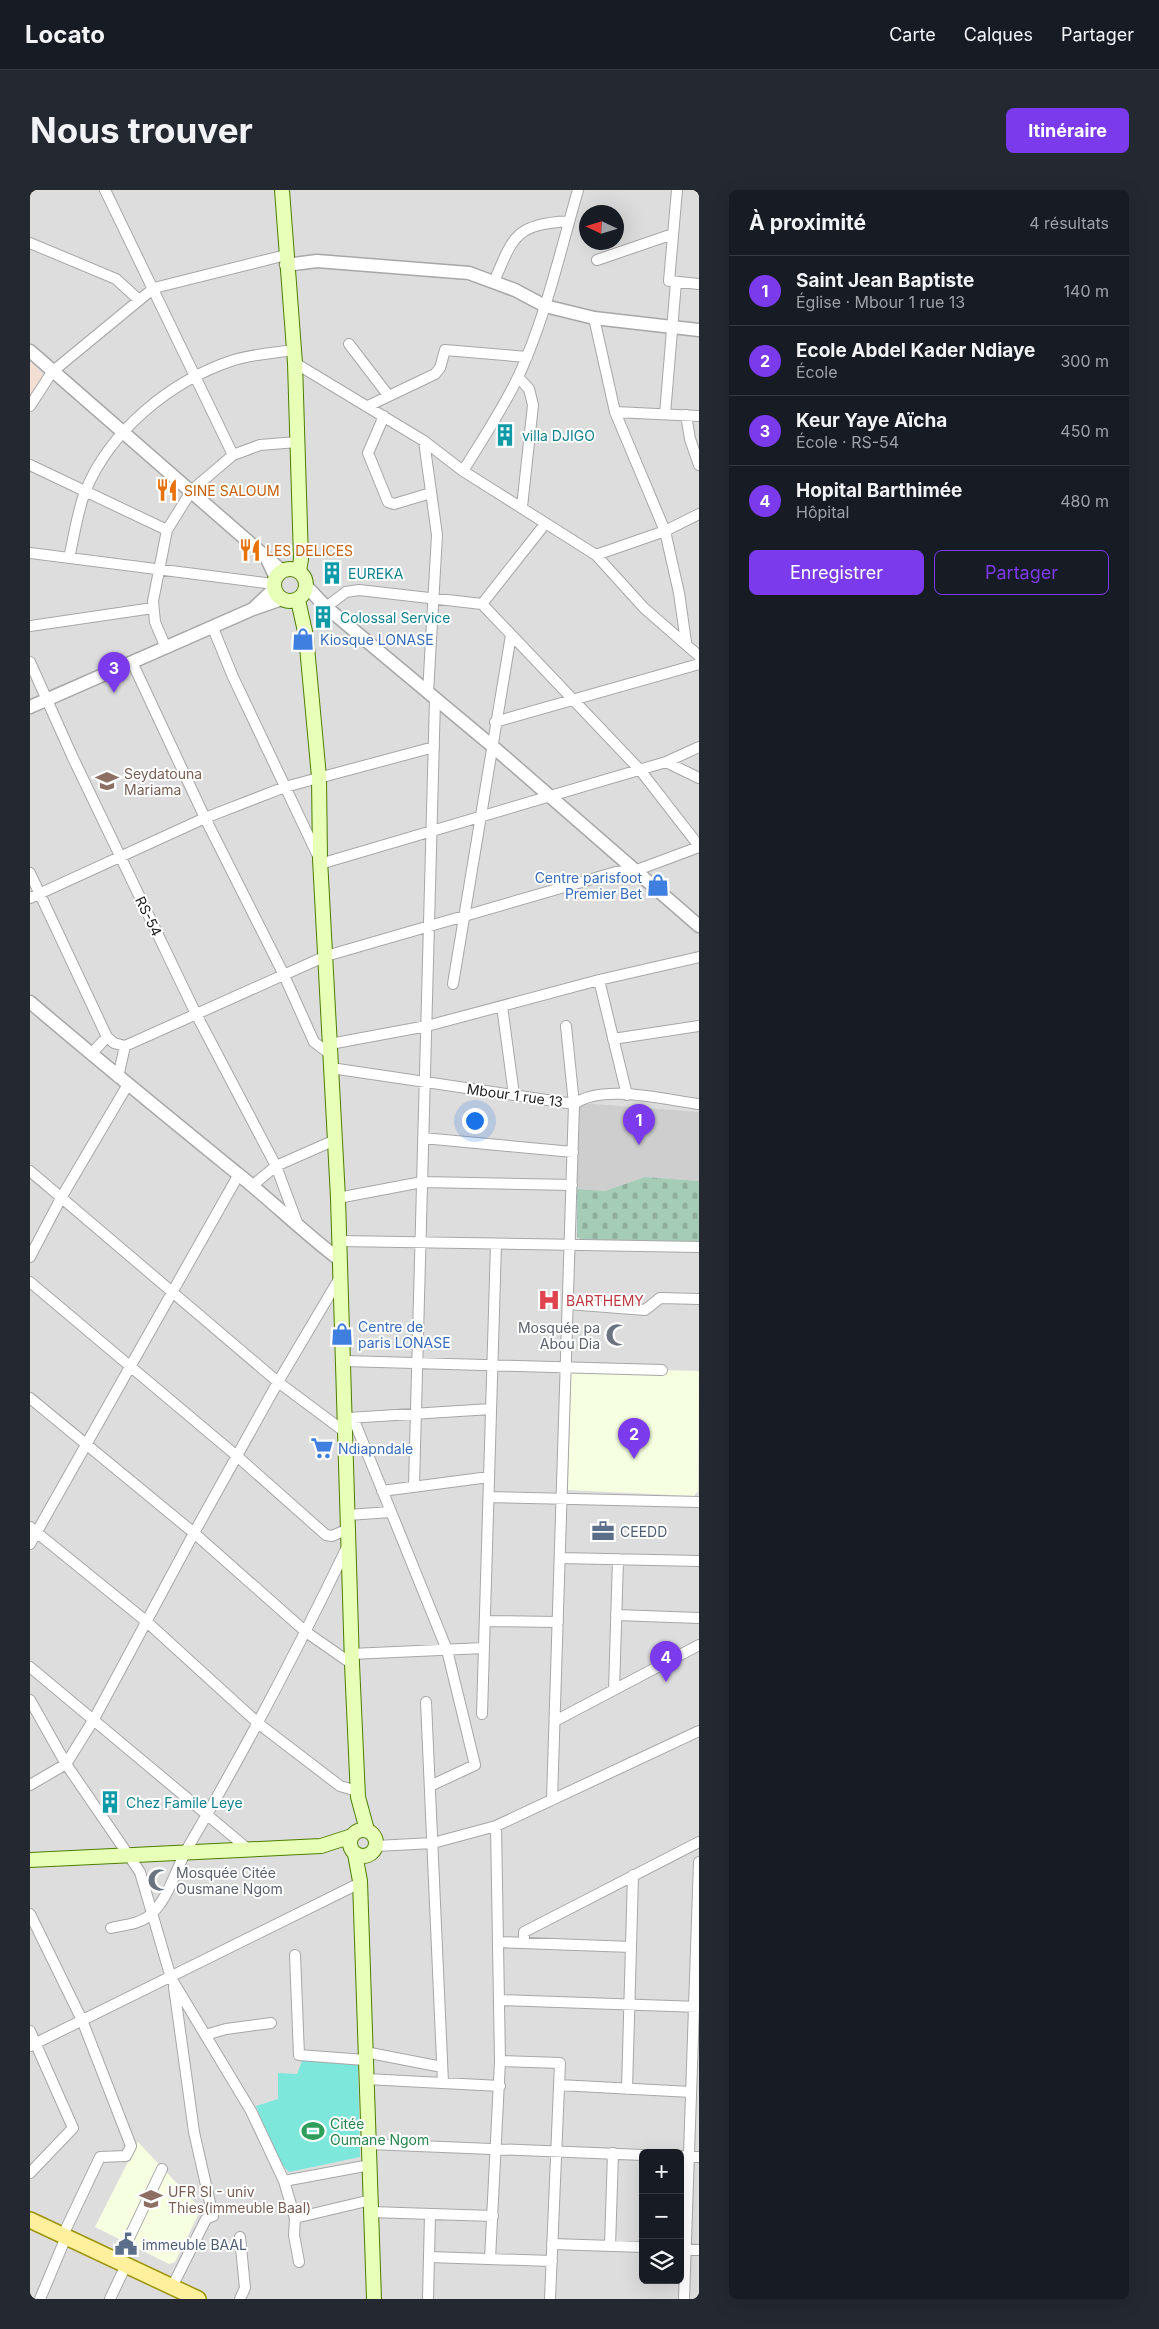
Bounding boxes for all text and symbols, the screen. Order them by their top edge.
text: Locato [25,20,105,49]
text: Carte [889,24,936,45]
text: Calques [964,24,1033,45]
text: Partager [1061,24,1134,45]
button: Itinéraire [1006,108,1129,153]
text: Nous trouver [30,109,253,151]
north arrow [579,205,624,250]
text: À proximité [749,210,866,235]
text: 4 résultats [1029,213,1109,233]
text: Saint Jean Baptiste [796,269,974,292]
text: 1 [762,281,768,301]
text: 140 m [1064,281,1109,301]
text: Église · Mbour 1 rue 13 [796,292,965,312]
text: Ecole Abdel Kader Ndiaye [796,339,1035,362]
text: 2 [760,351,770,371]
text: 300 m [1060,351,1109,371]
text: École [796,362,838,382]
text: Keur Yaye Aïcha [796,409,947,432]
text: 3 [760,421,770,441]
text: 450 m [1060,421,1109,441]
building icon: villa DJIGO [492,422,518,448]
place label: villa DJIGO [522,427,595,444]
text: École · RS-54 [796,432,899,452]
restaurant icon: SINE SALOUM [154,477,180,503]
text: Hopital Barthimée [796,479,962,502]
place label: SINE SALOUM [184,482,280,499]
text: 4 [760,491,770,511]
text: 480 m [1060,491,1109,511]
text: Hôpital [796,502,849,522]
restaurant icon: LES DELICES [237,537,263,563]
place label: LES DELICES [266,542,353,559]
button: Enregistrer [749,550,924,595]
button: Partager [934,550,1109,595]
building icon: EUREKA [319,560,345,586]
place label: EUREKA [348,565,404,582]
building icon: Colossal Service [310,604,336,630]
place label: Colossal Service [340,609,450,626]
shop icon: Kiosque LONASE [290,626,316,652]
place label: Kiosque LONASE [320,631,434,648]
pin: 3 [98,652,130,693]
place label: Seydatouna Mariama [124,765,202,798]
school or university icon: Seydatouna Mariama [94,768,120,794]
place label: Centre parisfoot Premier Bet [535,869,642,902]
shop icon: Centre parisfoot Premier Bet [645,872,671,898]
street label: RS-54 [132,893,166,939]
street label: Mbour 1 rue 13 [466,1080,564,1110]
pin: 1 [623,1104,655,1145]
your location [462,1108,488,1134]
hospital icon: BARTHEMY [536,1287,562,1313]
place label: BARTHEMY [566,1292,644,1309]
place label: Centre de paris LONASE [358,1318,451,1351]
place label: Mosquée pa Abou Dia [518,1319,600,1352]
shop icon: Centre de paris LONASE [329,1321,355,1347]
mosque icon: Mosquée pa Abou Dia [604,1322,630,1348]
pin: 2 [618,1418,650,1459]
supermarket icon: Ndiapndale [309,1435,335,1461]
place label: Ndiapndale [338,1440,413,1457]
office icon: CEEDD [590,1518,616,1544]
place label: CEEDD [620,1523,667,1540]
pin: 4 [650,1641,682,1682]
building icon: Chez Famile Leye [97,1789,123,1815]
place label: Chez Famile Leye [126,1794,243,1811]
place label: Mosquée Citée Ousmane Ngom [176,1864,283,1897]
mosque icon: Mosquée Citée Ousmane Ngom [146,1867,172,1893]
place label: Citée Oumane Ngom [330,2115,429,2148]
sports icon: Citée Oumane Ngom [300,2118,326,2144]
map controls [639,2149,684,2284]
button: + [639,2149,684,2194]
place label: UFR SI - univ Thies(immeuble Baal) [168,2183,311,2216]
school or university icon: UFR SI - univ Thies(immeuble Baal) [138,2186,164,2212]
button: − [639,2194,684,2239]
public building icon: immeuble BAAL [113,2231,139,2257]
place label: immeuble BAAL [142,2236,247,2253]
button: layers [639,2239,684,2284]

